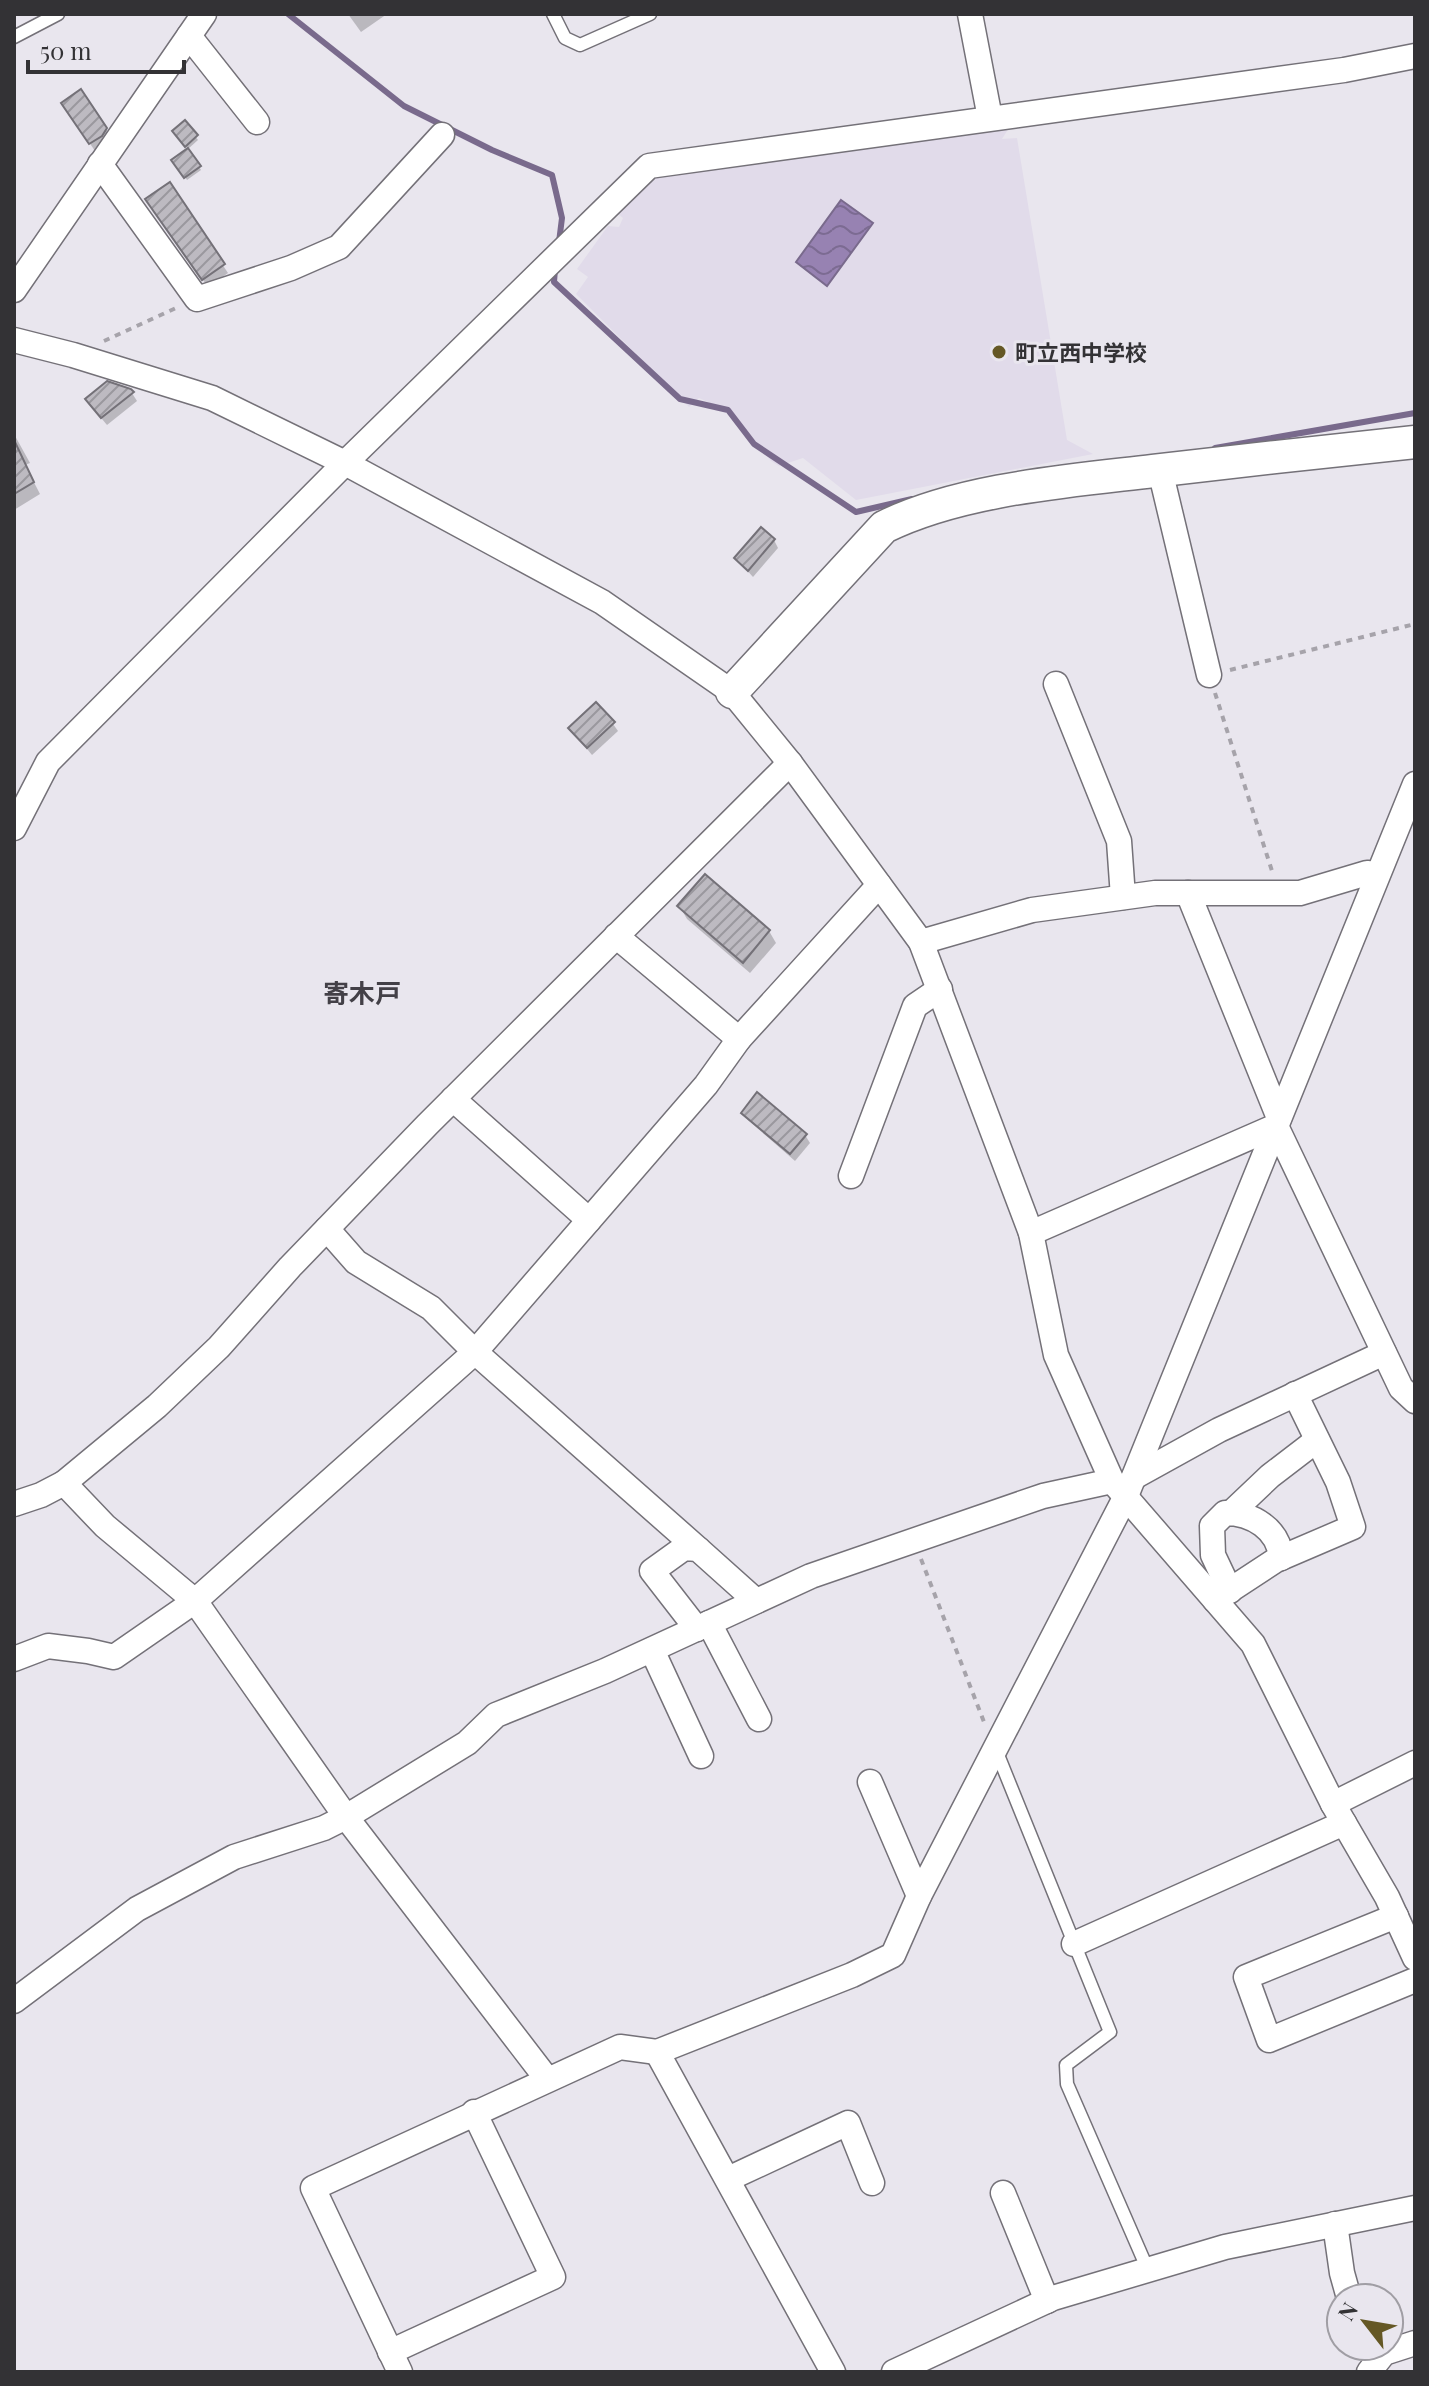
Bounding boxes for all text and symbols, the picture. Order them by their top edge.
scale bar [28,24,184,74]
text: 50 m [40,34,92,66]
place label: 町立西中学校 [1015,337,1147,367]
marker: 町立西中学校 [990,343,1008,361]
district label: 寄木戸 [323,975,401,1010]
north arrow [1325,2282,1405,2362]
text: N [1330,2297,1364,2326]

